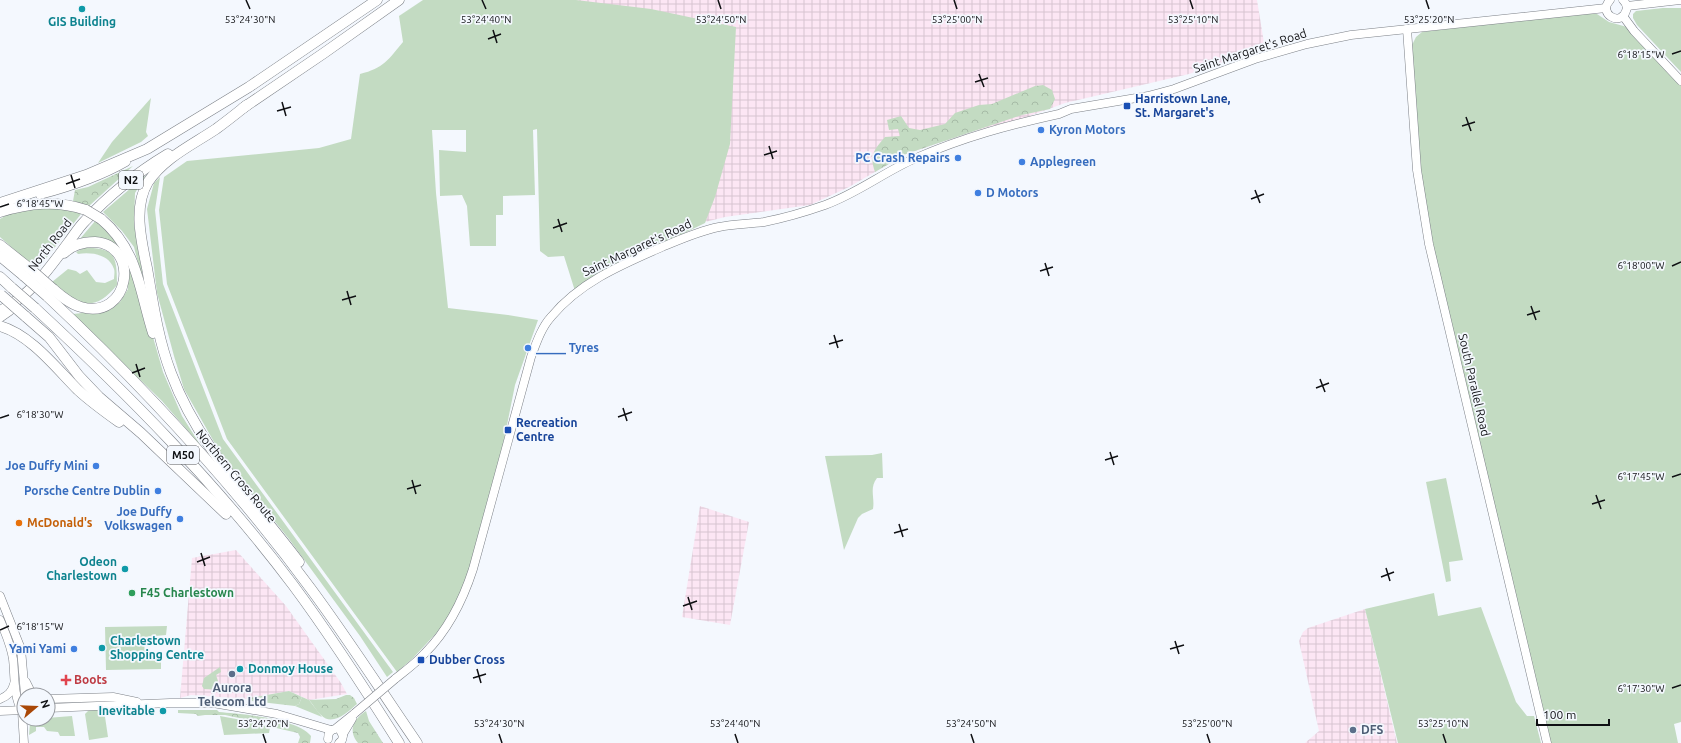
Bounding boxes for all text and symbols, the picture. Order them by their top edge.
marker: GIS Building [77,4,87,14]
text: 53°24'30"N [225,14,275,25]
text: 53°24'40"N [461,14,511,25]
text: 53°24'50"N [696,14,746,25]
text: 53°25'00"N [932,14,982,25]
text: 53°25'10"N [1168,14,1218,25]
text: 53°25'20"N [1404,14,1454,25]
place label: GIS Building [48,15,116,28]
street label: Saint Margaret's Road [1192,26,1308,75]
text: 6°18'15"W [1617,49,1665,60]
place label: Harristown Lane, St. Margaret's [1135,92,1231,119]
marker: Harristown Lane, St. Margaret's [1122,101,1132,111]
place label: Kyron Motors [1049,123,1126,136]
marker: Kyron Motors [1036,125,1046,135]
place label: PC Crash Repairs [855,151,950,164]
marker: PC Crash Repairs [953,153,963,163]
place label: Applegreen [1030,155,1096,168]
marker: Applegreen [1017,157,1027,167]
road number: N2 [119,171,143,189]
place label: D Motors [986,186,1039,199]
marker: D Motors [973,188,983,198]
text: 6°18'45"W [16,198,64,209]
street label: North Road [25,216,74,273]
street label: Saint Margaret's Road [580,217,693,278]
text: 6°18'00"W [1617,260,1665,271]
street label: South Parallel Road [1456,332,1493,437]
place label: _____ Tyres [535,341,599,355]
marker: _____ Tyres [523,343,533,353]
text: 6°18'30"W [16,409,64,420]
place label: Recreation Centre [516,416,577,443]
marker: Recreation Centre [503,425,513,435]
street label: Northern Cross Route [194,427,279,525]
road number: M50 [167,446,199,464]
place label: Joe Duffy Mini [5,459,88,472]
marker: Joe Duffy Mini [91,461,101,471]
text: 6°17'45"W [1617,471,1665,482]
place label: Porsche Centre Dublin [24,484,150,497]
marker: Porsche Centre Dublin [153,486,163,496]
place label: Joe Duffy Volkswagen [104,505,173,532]
marker: Joe Duffy Volkswagen [175,514,185,524]
place label: McDonald's [27,516,93,529]
marker: McDonald's [14,518,24,528]
place label: Odeon Charlestown [46,555,117,582]
marker: Odeon Charlestown [120,564,130,574]
place label: F45 Charlestown [140,586,234,599]
marker: F45 Charlestown [127,588,137,598]
text: 6°18'15"W [16,621,64,632]
place label: Charlestown Shopping Centre [110,634,204,661]
place label: Yami Yami [9,642,66,655]
marker: Charlestown Shopping Centre [97,643,107,653]
marker: Yami Yami [69,644,79,654]
place label: Dubber Cross [429,653,505,666]
marker: Dubber Cross [416,655,426,665]
place label: Donmoy House [248,662,333,675]
marker: Donmoy House [235,664,245,674]
marker: Aurora Telecom Ltd [227,669,237,679]
place label: Boots [74,673,108,686]
marker: Boots [61,675,71,685]
place label: Aurora Telecom Ltd [198,681,266,708]
text: 6°17'30"W [1617,683,1665,694]
north arrow [16,687,56,727]
text: N [38,698,52,710]
scale bar [1537,701,1609,727]
place label: Inevitable [98,704,155,717]
marker: Inevitable [158,706,168,716]
text: 100 m [1543,708,1576,721]
text: 53°24'20"N [238,718,288,729]
text: 53°24'30"N [474,718,524,729]
text: 53°24'40"N [710,718,760,729]
text: 53°24'50"N [946,718,996,729]
text: 53°25'00"N [1182,718,1232,729]
text: 53°25'10"N [1418,718,1468,729]
place label: DFS [1361,723,1383,736]
marker: DFS [1348,725,1358,735]

